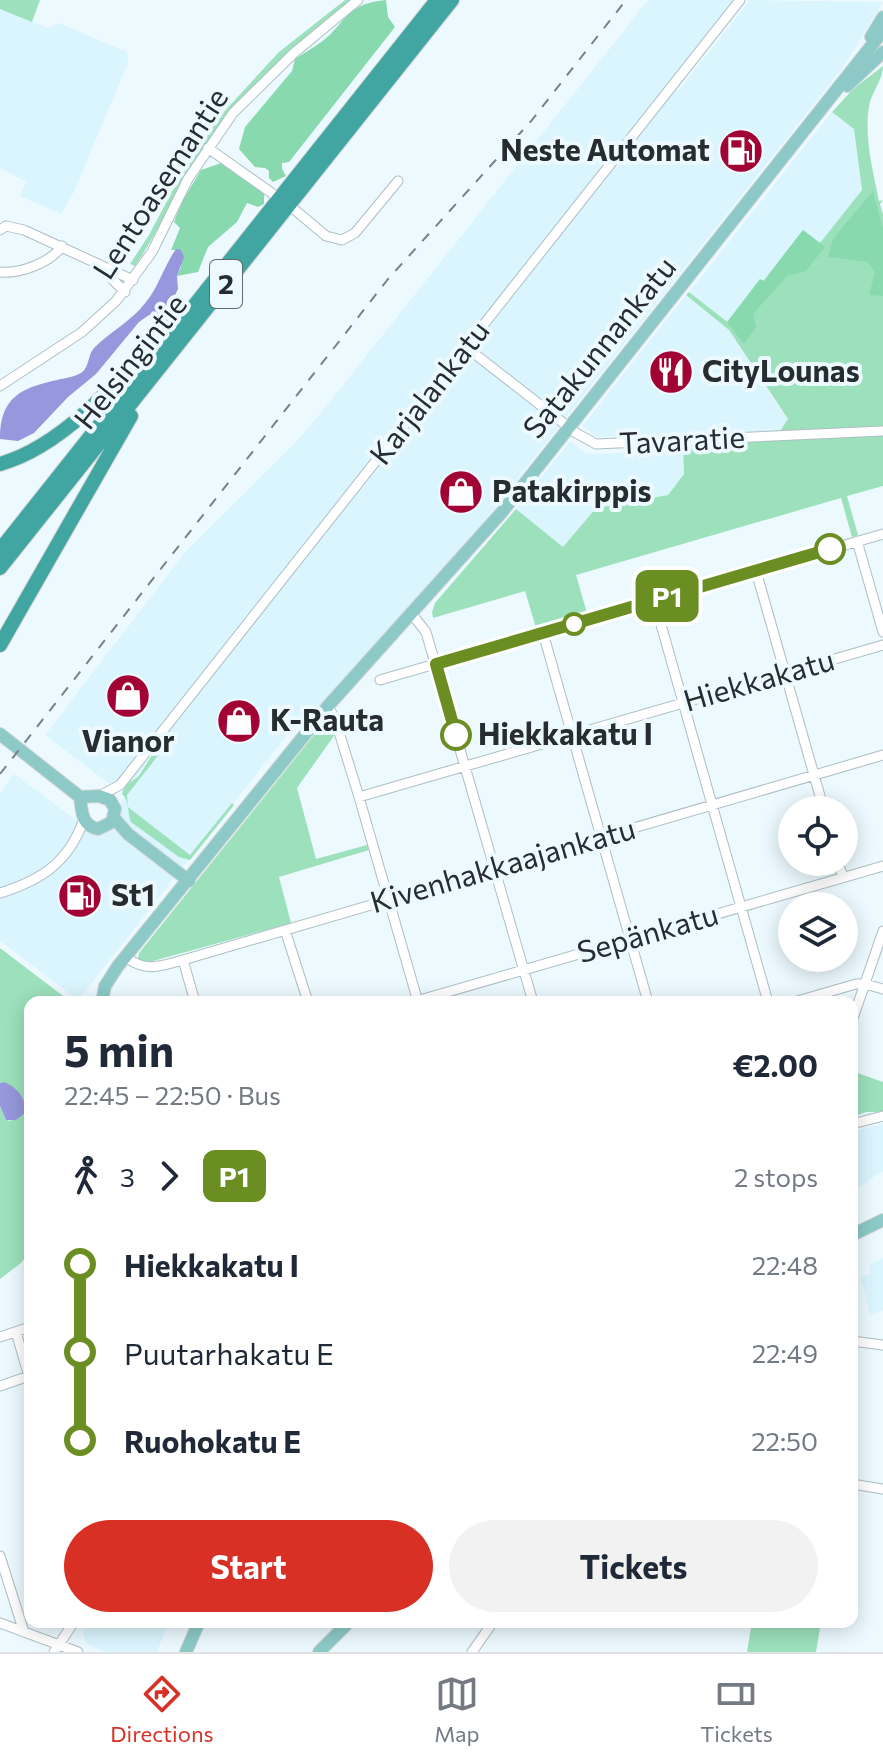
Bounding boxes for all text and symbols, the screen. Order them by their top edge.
street label: Lentoasemantie [83,80,234,285]
fuel station icon: Neste Automat [717,127,765,175]
place label: Neste Automat [500,130,710,167]
street label: Satakunnankatu [514,248,682,445]
road number: 2 [210,260,242,308]
street label: Helsingintie [65,285,193,435]
street label: Karjalankatu [360,312,496,471]
restaurant icon: CityLounas [647,348,695,396]
place label: CityLounas [702,351,860,388]
street label: Tavaratie [618,417,746,460]
shop icon: Patakirppis [437,468,485,516]
place label: Patakirppis [492,471,652,508]
unlabelled marker [815,534,845,564]
line badge: P1 [631,570,703,622]
text: P1 [652,579,682,613]
unlabelled marker [563,613,585,635]
street label: Hiekkakatu [679,639,838,718]
shop icon: Vianor [104,672,152,720]
shop icon: K-Rauta [215,697,263,745]
place label: K-Rauta [270,700,384,737]
place label: Hiekkakatu I [478,714,653,751]
marker: Hiekkakatu I [441,720,471,750]
place label: Vianor [81,721,175,758]
map controls [778,796,858,972]
button: locate [778,796,858,876]
street label: Kivenhakkaajankatu [366,808,639,919]
fuel station icon: St1 [56,872,104,920]
place label: St1 [111,875,155,912]
button: layers [778,892,858,972]
street label: Sepänkatu [573,894,722,969]
text: 5 min [64,1022,174,1076]
text: €2.00 [732,1046,818,1083]
text: 22:45 – 22:50 · Bus [64,1079,281,1110]
icon: walk [64,1154,108,1198]
icon: forward [147,1154,191,1198]
text: P1 [219,1159,250,1193]
text: 3 [120,1161,135,1192]
text: 2 stops [734,1161,818,1192]
text: Hiekkakatu I [124,1246,299,1283]
text: 22:48 [752,1249,818,1280]
text: Puutarhakatu E [124,1334,334,1371]
text: 22:49 [752,1337,818,1368]
text: Ruohokatu E [124,1422,301,1459]
text: 22:50 [751,1425,818,1456]
button: Start [64,1520,433,1612]
button: Tickets [449,1520,818,1612]
tab: Directions [110,1672,214,1747]
tab: Map [434,1672,480,1747]
tab: Tickets [700,1672,773,1747]

